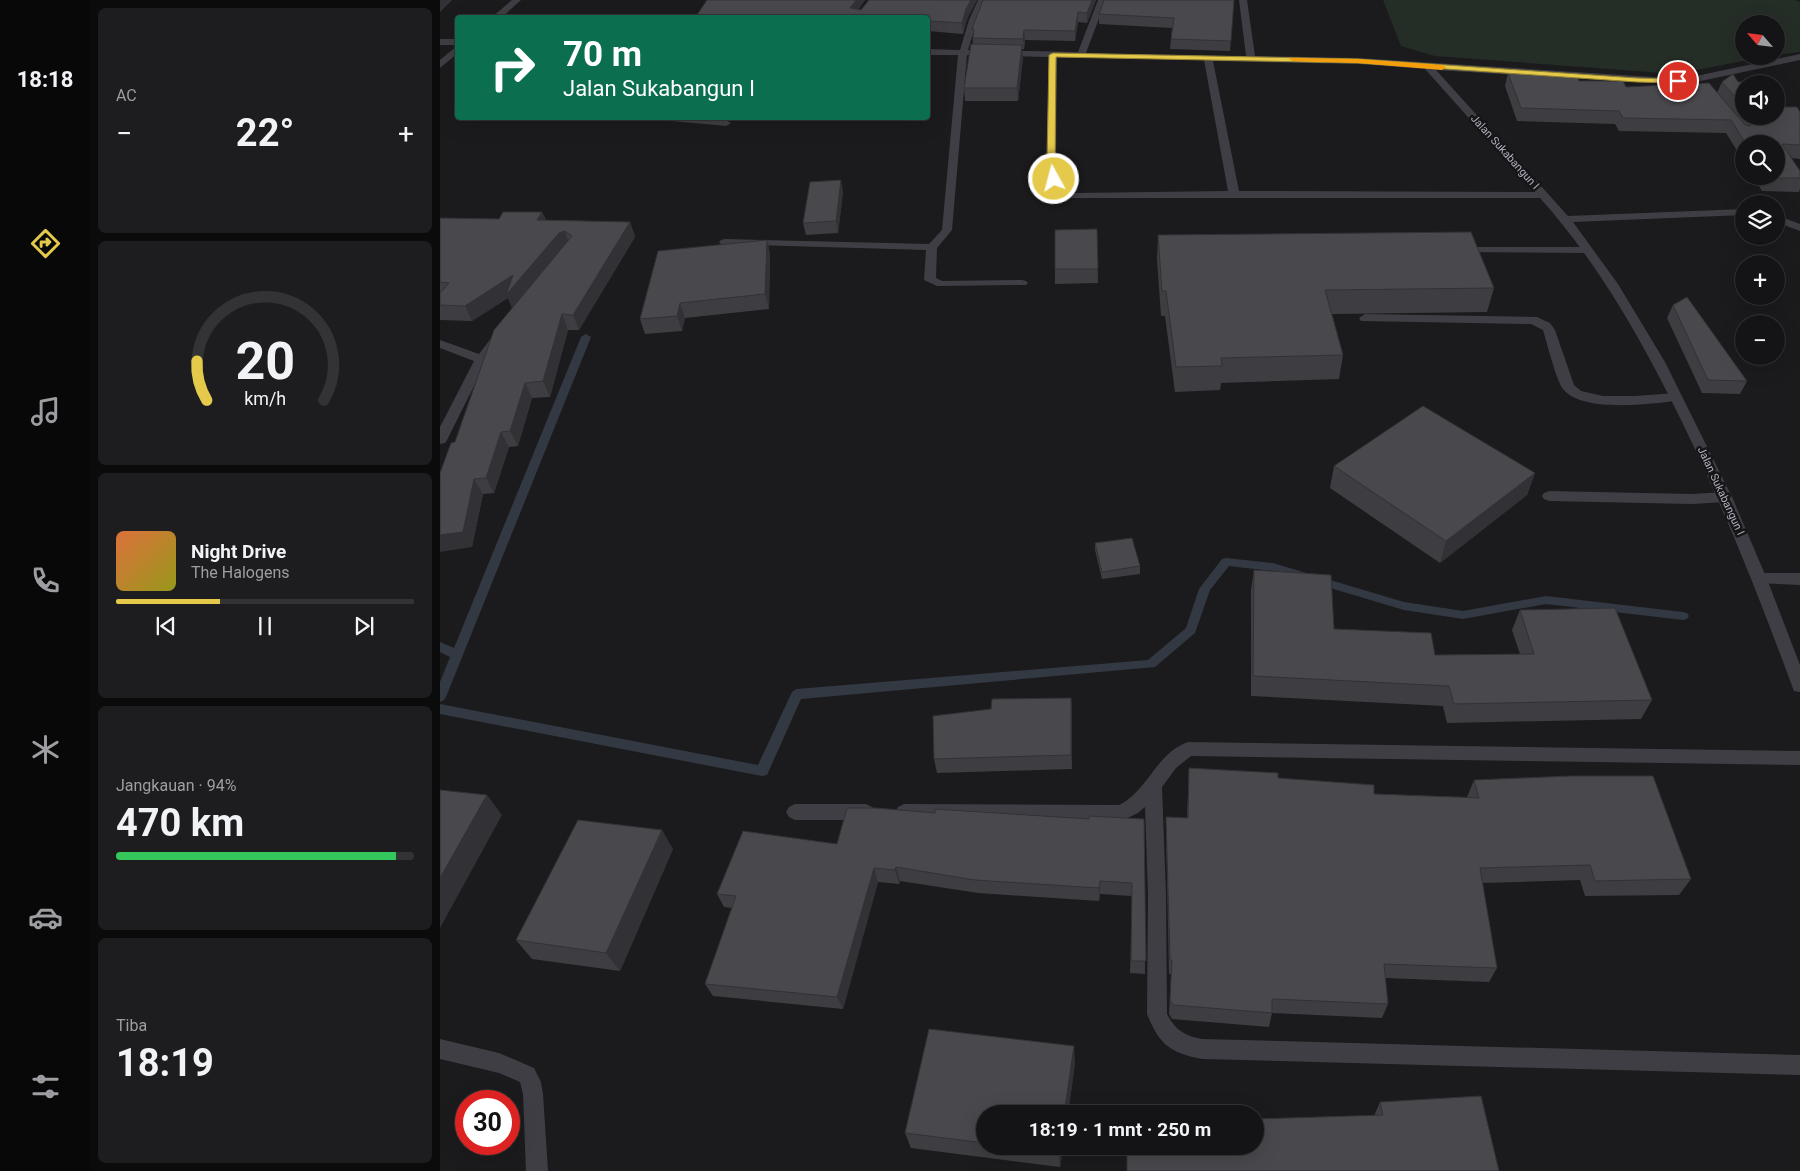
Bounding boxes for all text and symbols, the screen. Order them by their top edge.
north arrow [1735,15,1785,65]
map controls [1735,15,1785,365]
text: 70 m [563,34,642,75]
icon: right [480,35,545,100]
pin [1657,60,1699,102]
text: 18:18 [17,67,73,92]
icon: arrive [1664,67,1692,95]
button: sound [1735,75,1785,125]
text: Jalan Sukabangun I [563,76,755,101]
text: AC [116,86,137,105]
text: 22° [236,111,294,155]
street label: Jalan Sukabangun I [1468,112,1542,192]
text: − [116,117,132,150]
text: + [398,117,414,150]
button: search [1735,135,1785,185]
position arrow [1027,152,1079,204]
button: layers [1735,195,1785,245]
icon: directions [28,226,63,261]
button: + [1735,255,1785,305]
button: − [1735,315,1785,365]
text: 20 [235,331,295,392]
text: km/h [244,388,286,409]
icon: music [28,394,63,429]
street label: Jalan Sukabangun I [1695,445,1747,537]
text: Night Drive [191,540,286,563]
icon: phone [28,563,63,598]
text: The Halogens [191,563,290,582]
icon: previous [152,612,180,640]
icon: pause [251,612,279,640]
icon: next [350,612,378,640]
icon: climate [28,732,63,767]
text: Jangkauan · 94% [116,776,236,795]
text: 470 km [116,801,244,845]
icon: car [28,900,63,935]
text: Tiba [116,1016,147,1035]
text: 18:19 [116,1041,214,1085]
icon: filters [28,1069,63,1104]
speed limit sign: 30 [455,1090,520,1155]
text: 18:19 · 1 mnt · 250 m [1029,1118,1211,1141]

